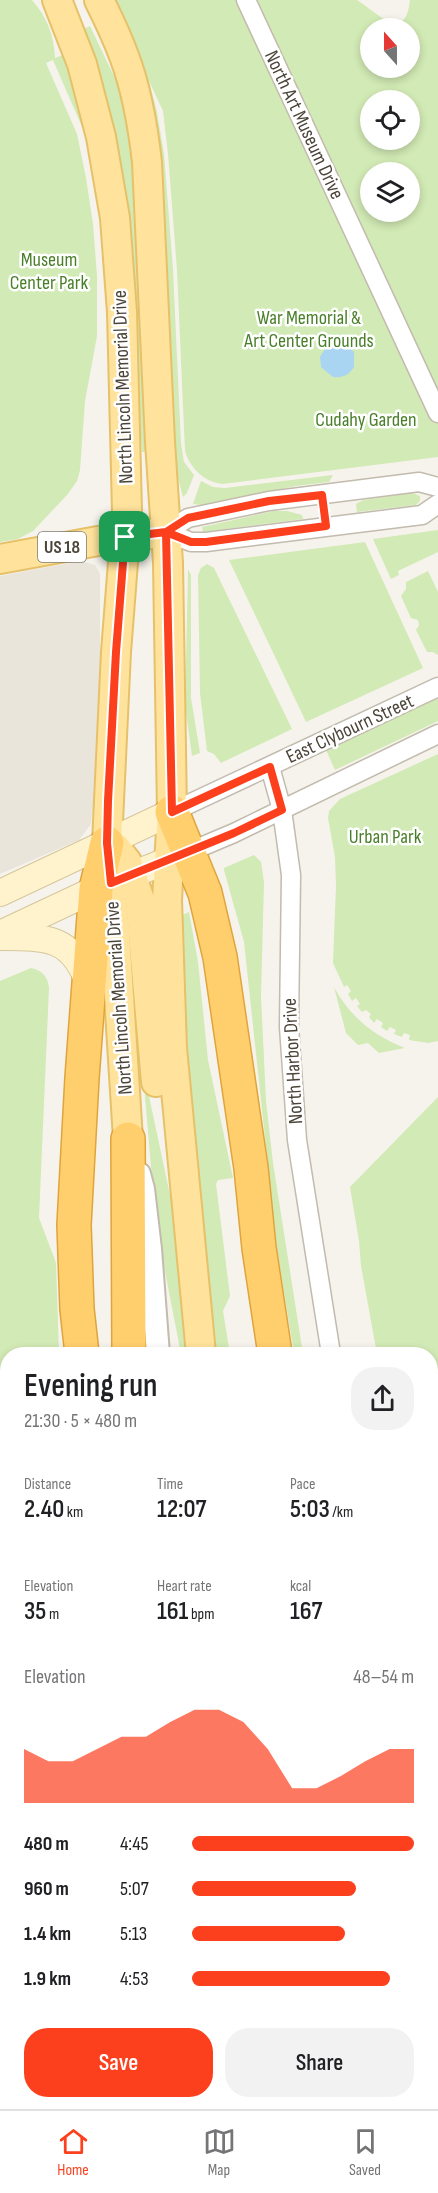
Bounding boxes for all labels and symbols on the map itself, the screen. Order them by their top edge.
north arrow [360,18,420,78]
street label: North Art Museum Drive [259,47,349,203]
park label: Museum Center Park [10,248,89,295]
street label: North Lincoln Memorial Drive [108,290,138,484]
park label: War Memorial & Art Center Grounds [243,306,374,353]
park label: Cudahy Garden [315,408,417,432]
pin [99,511,150,562]
road number: US 18 [38,532,86,562]
street label: East Clybourn Street [282,689,418,769]
park label: Urban Park [349,825,422,849]
street label: North Lincoln Memorial Drive [100,901,138,1095]
street label: North Harbor Drive [278,997,308,1125]

